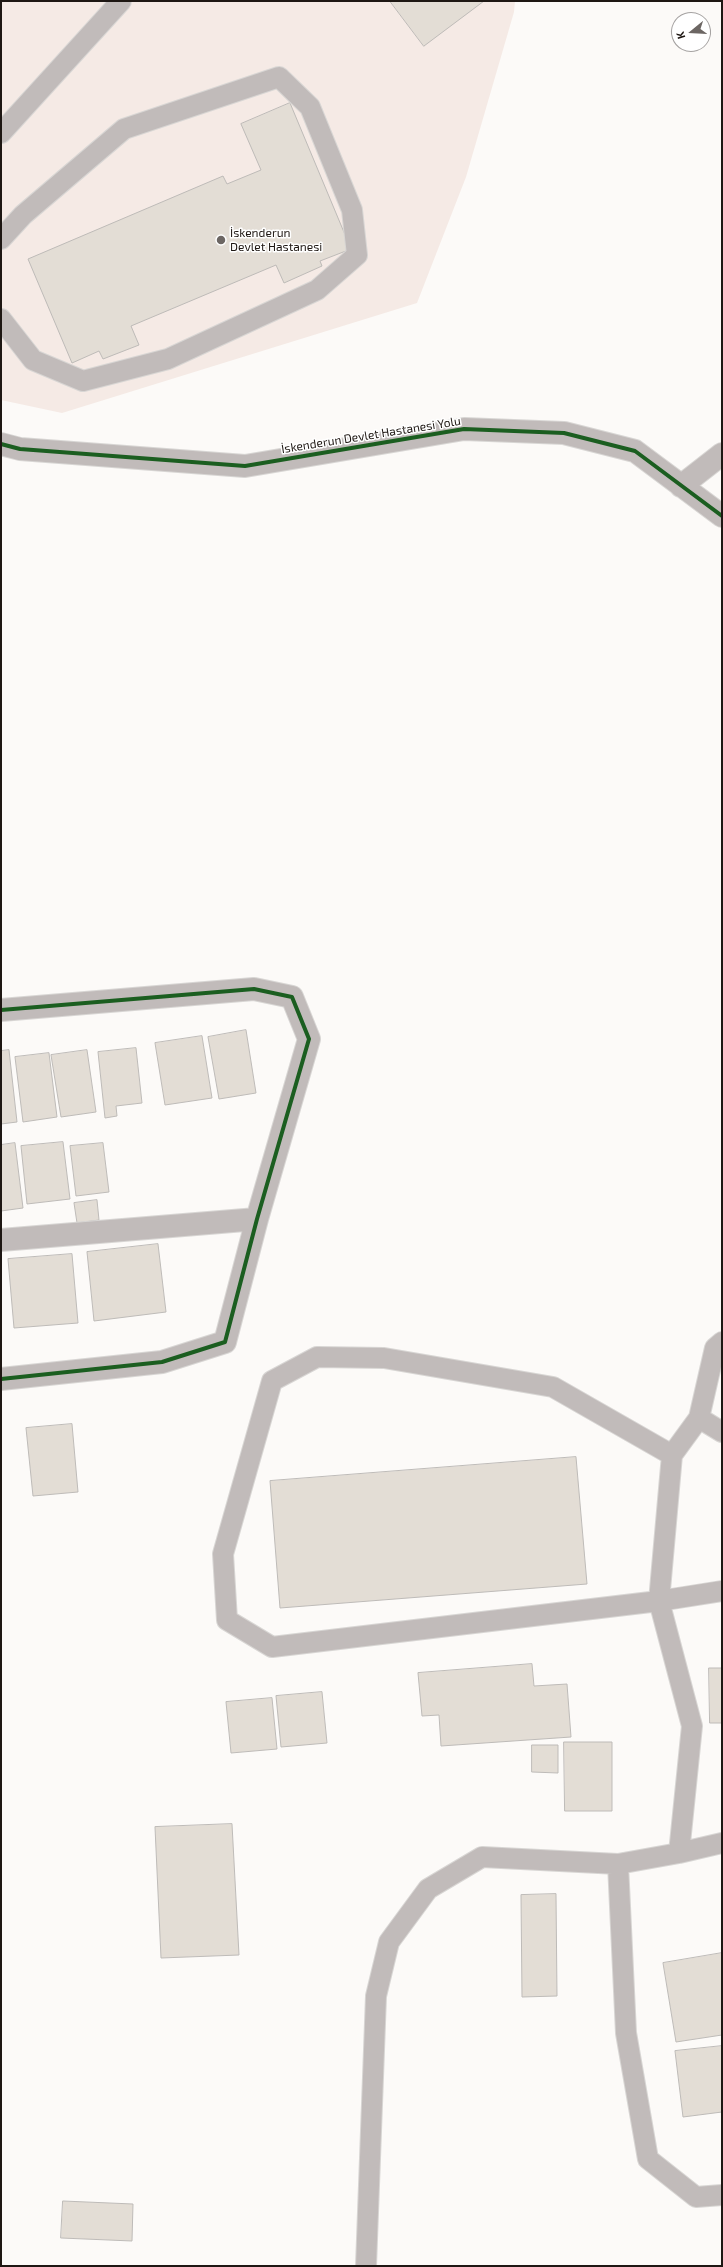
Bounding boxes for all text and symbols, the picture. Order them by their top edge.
north arrow [671,12,711,52]
text: K [673,30,687,41]
place label: İskenderun Devlet Hastanesi [230,226,322,254]
marker: İskenderun Devlet Hastanesi [215,234,227,246]
street label: İskenderun Devlet Hastanesi Yolu [280,414,462,456]

